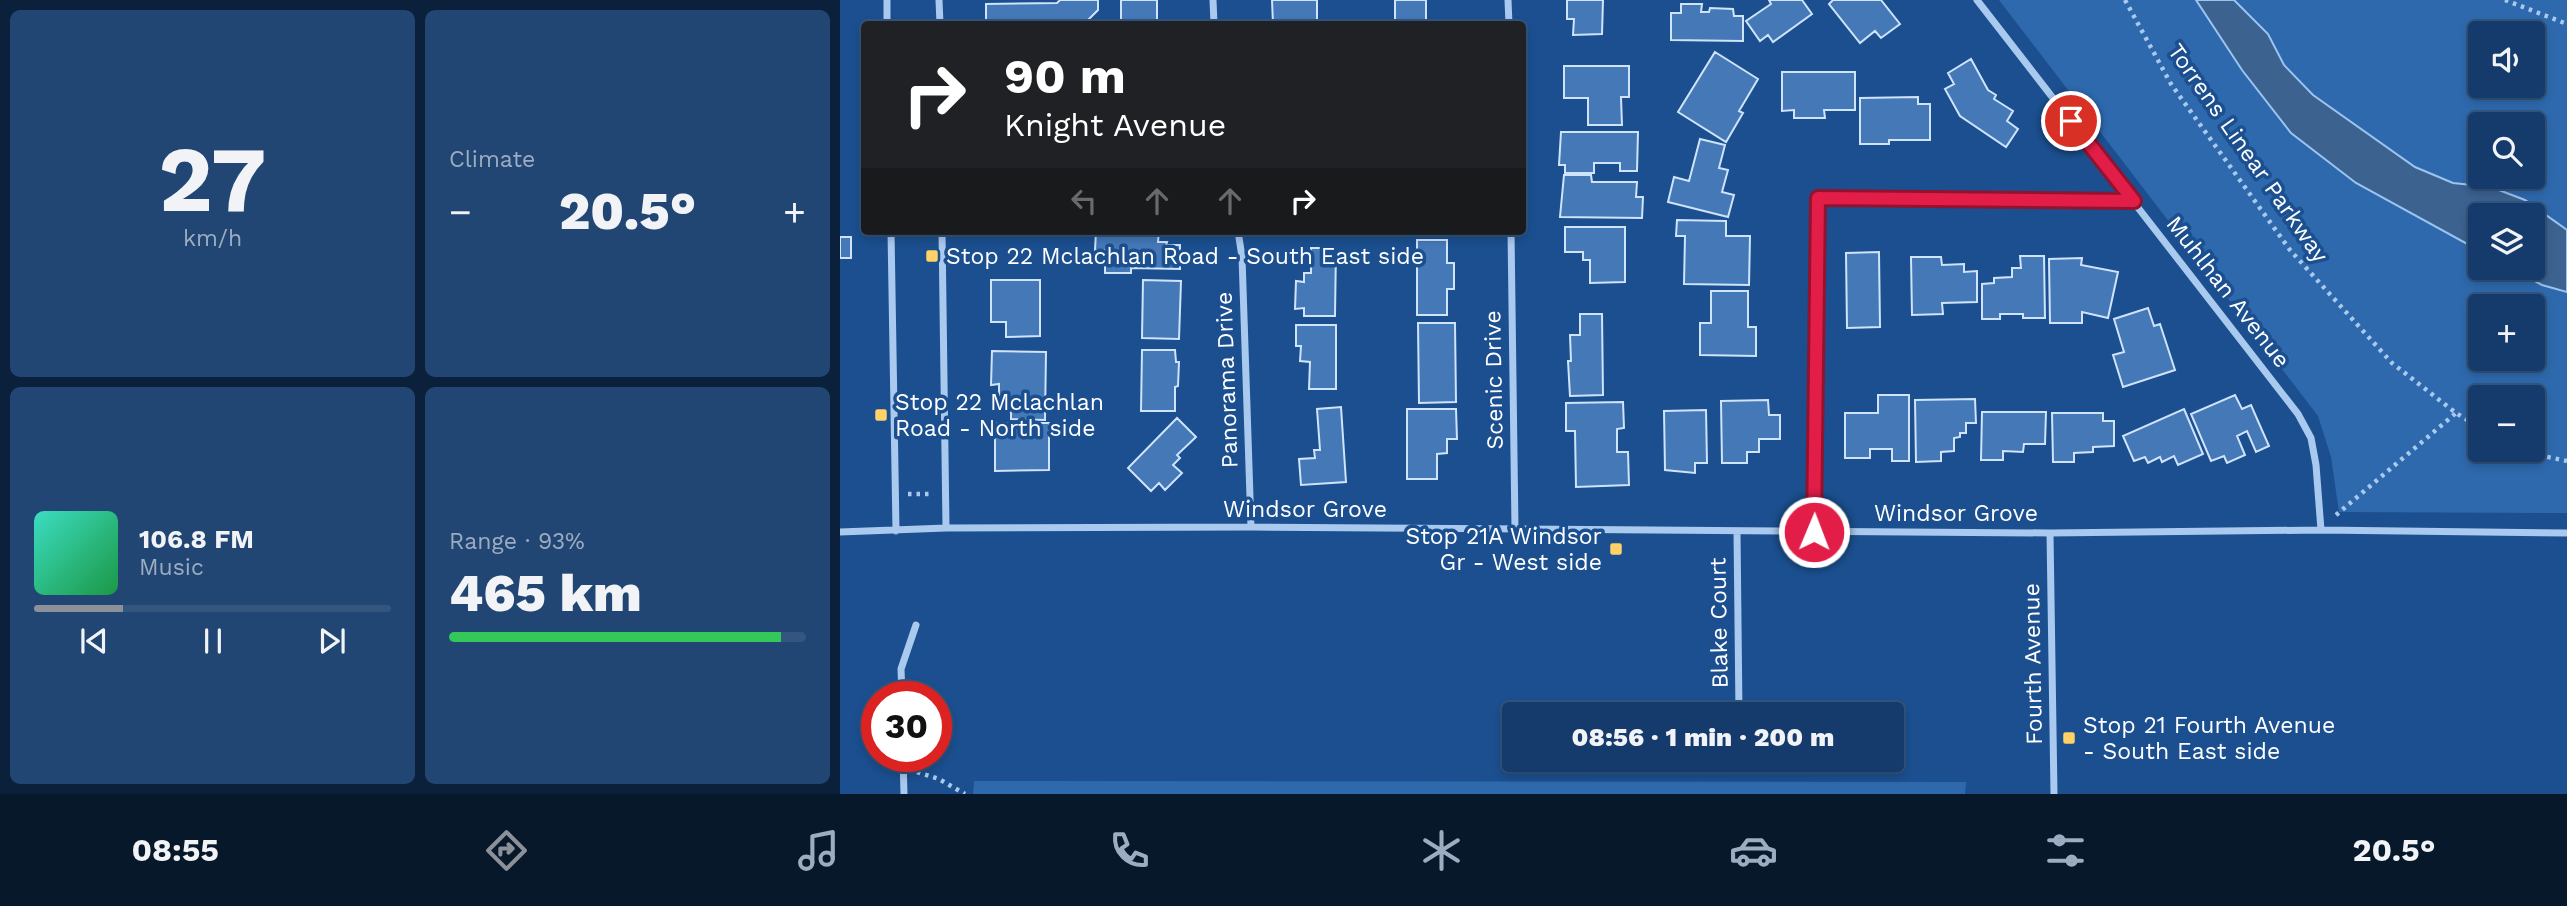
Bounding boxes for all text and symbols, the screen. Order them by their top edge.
map controls [2468,21,2545,462]
button: sound [2468,21,2545,98]
street label: Torrens Linear Parkway [2162,38,2334,268]
text: 90 m [1004,47,1126,105]
icon: right [889,49,980,140]
pin [2041,91,2101,151]
icon: arrive [2052,102,2090,140]
text: Knight Avenue [1004,106,1226,144]
button: search [2468,112,2545,189]
text: 27 [159,126,266,233]
text: Climate [449,146,535,173]
text: 20.5° [559,181,696,242]
icon: left [1065,182,1103,220]
icon: ahead [1138,182,1176,220]
icon: ahead [1211,182,1249,220]
icon: right [1284,182,1322,220]
text: − [449,190,472,234]
text: + [783,190,806,234]
button: layers [2468,203,2545,280]
street label: Muhlhan Avenue [2161,211,2295,373]
text: km/h [183,225,242,252]
place label: Stop 22 Mclachlan Road - South East side [946,243,1424,270]
marker: Stop 22 Mclachlan Road - South East side [924,248,940,264]
street label: Panorama Drive [1210,291,1244,469]
button: + [2468,294,2545,371]
street label: Scenic Drive [1479,310,1509,450]
button: − [2468,385,2545,462]
place label: Stop 22 Mclachlan Road - North side [895,389,1104,442]
marker: Stop 22 Mclachlan Road - North side [873,407,889,423]
position arrow [1777,495,1851,569]
street label: Windsor Grove [1223,496,1387,523]
street label: Windsor Grove [1874,500,2038,527]
place label: Stop 21A Windsor Gr - West side [1405,523,1602,576]
text: 106.8 FM [139,524,254,554]
text: Range · 93% [449,528,585,555]
marker: Stop 21A Windsor Gr - West side [1608,541,1624,557]
text: Music [139,554,204,581]
street label: Blake Court [1704,557,1734,689]
text: 465 km [449,563,642,624]
street label: Fourth Avenue [2018,583,2048,745]
icon: previous [75,622,113,660]
icon: pause [194,622,232,660]
icon: next [313,622,351,660]
speed limit sign: 30 [861,681,952,772]
place label: Stop 21 Fourth Avenue - South East side [2083,712,2335,765]
text: 08:56 · 1 min · 200 m [1572,722,1834,752]
marker: Stop 21 Fourth Avenue - South East side [2061,730,2077,746]
icon: directions [482,826,531,875]
icon: music [794,826,843,875]
icon: phone [1105,826,1154,875]
icon: climate [1417,826,1466,875]
icon: car [1729,826,1778,875]
icon: filters [2041,826,2090,875]
text: 08:55 [131,831,219,869]
text: 20.5° [2352,831,2436,869]

